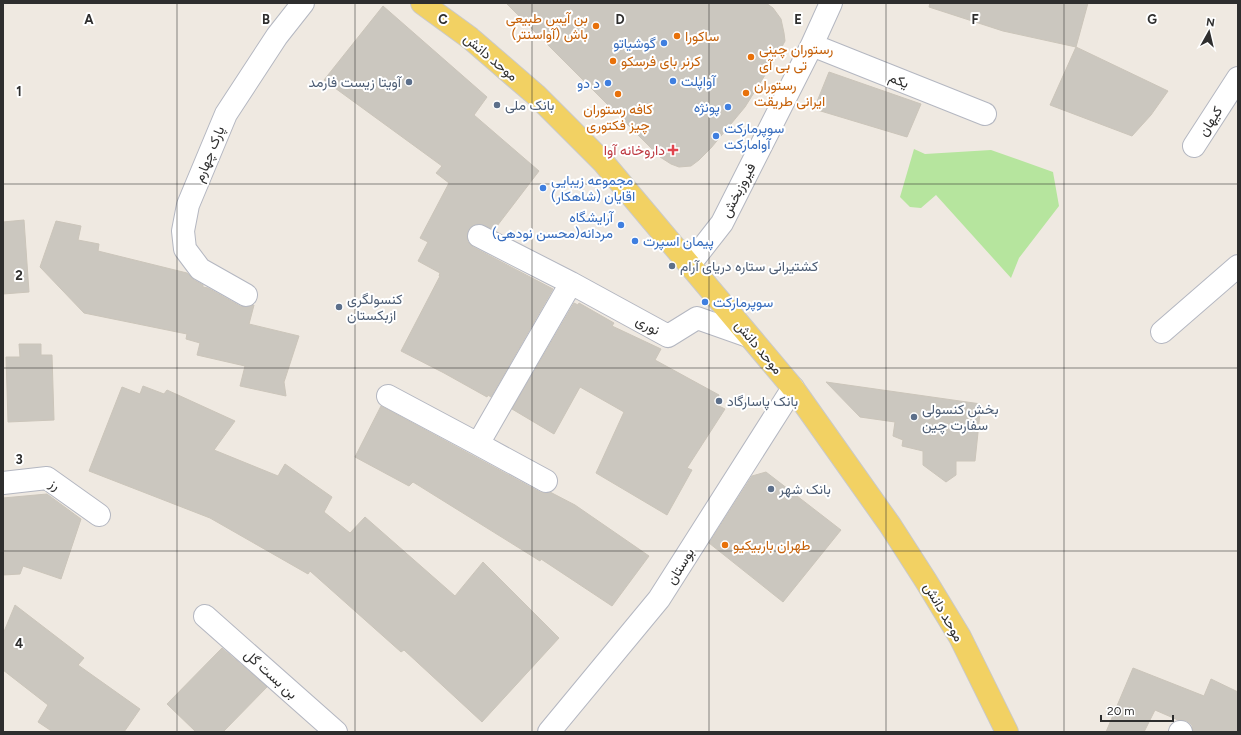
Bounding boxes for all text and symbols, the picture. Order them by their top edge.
place label: بن آیس طبیعی باش (آواسنتر) [506,10,588,43]
text: A [84,12,94,27]
text: B [262,12,270,27]
text: C [438,12,448,27]
text: D [615,12,625,27]
text: E [794,12,802,27]
text: F [971,12,979,27]
text: G [1147,12,1157,27]
north arrow [1189,12,1229,52]
text: N [1205,16,1215,30]
marker: بن آیس طبیعی باش (آواسنتر) [591,21,601,31]
place label: ساکورا [685,28,719,45]
street label: موحد دانش [460,30,521,85]
marker: ساکورا [672,31,682,41]
place label: گوشیاتو [613,35,656,52]
marker: گوشیاتو [659,38,669,48]
place label: رستوران چینی تی بی آی [759,41,833,74]
marker: رستوران چینی تی بی آی [746,52,756,62]
place label: کرنر بای فرسکو [621,53,701,70]
marker: کرنر بای فرسکو [608,56,618,66]
street label: یکم [886,69,911,92]
place label: آواپلت [681,73,717,91]
place label: آویتا زیست فارمد [309,74,403,91]
place label: د دو [577,75,600,92]
marker: آواپلت [668,76,678,86]
marker: آویتا زیست فارمد [404,77,414,87]
place label: رستوران ایرانی طریقت [754,77,825,110]
marker: د دو [603,78,613,88]
text: 1 [16,84,22,99]
marker: رستوران ایرانی طریقت [741,88,751,98]
marker: کافه رستوران چیز فکتوری [613,89,623,99]
place label: بانک ملی [505,97,554,114]
place label: پونژه [694,99,720,117]
marker: بانک ملی [492,100,502,110]
place label: کافه رستوران چیز فکتوری [583,101,653,135]
marker: پونژه [723,102,733,112]
street label: کیهان [1195,103,1226,139]
place label: سوپرمارکت آوامارکت [724,120,784,153]
street label: پارک چهارم [190,124,229,185]
marker: سوپرمارکت آوامارکت [711,131,721,141]
place label: داروخانه آوا [604,142,665,159]
marker: داروخانه آوا [668,145,678,155]
street label: فیروزبخش [718,160,759,220]
place label: مجموعه زیبایی اقایان (شاهکار) [551,172,635,205]
marker: مجموعه زیبایی اقایان (شاهکار) [538,183,548,193]
place label: آرایشگاه مردانه(محسن نودهی) [492,209,615,242]
marker: آرایشگاه مردانه(محسن نودهی) [616,220,626,230]
place label: پیمان اسپرت [643,233,714,251]
marker: پیمان اسپرت [630,236,640,246]
place label: کشتیرانی ستاره دریای آرام [680,258,818,275]
marker: کشتیرانی ستاره دریای آرام [667,261,677,271]
text: 2 [15,268,23,283]
place label: کنسولگری ازبکستان [347,291,402,324]
place label: سوپرمارکت [713,294,773,312]
marker: سوپرمارکت [700,297,710,307]
marker: کنسولگری ازبکستان [334,302,344,312]
street label: نوری [633,312,663,339]
street label: موحد دانش [731,317,786,378]
place label: بانک پاسارگاد [727,393,798,411]
marker: بانک پاسارگاد [714,396,724,406]
place label: بخش کنسولی سفارت چین [922,401,999,435]
marker: بخش کنسولی سفارت چین [909,412,919,422]
text: 3 [15,452,23,467]
street label: رز [45,474,63,494]
place label: بانک شهر [778,481,831,498]
marker: بانک شهر [766,484,776,494]
place label: طهران باربیکیو [733,537,810,554]
marker: طهران باربیکیو [720,540,730,550]
street label: بوستان [663,545,698,588]
street label: موحد دانش [920,580,967,645]
text: 4 [15,636,23,651]
street label: بن بست گل [241,646,301,703]
scale bar [1101,697,1173,723]
text: 20 m [1107,704,1135,718]

